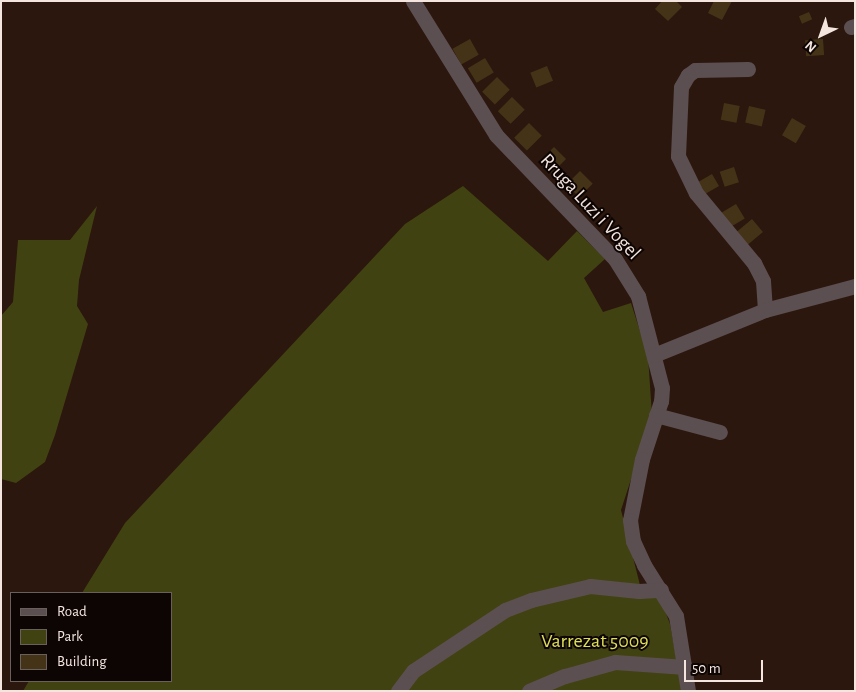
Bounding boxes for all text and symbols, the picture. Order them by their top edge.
north arrow [796,10,846,60]
text: N [803,38,819,55]
street label: Rruga Luzi i Vogel [535,149,645,265]
legend [10,592,172,682]
text: Road [57,604,87,619]
text: Park [57,629,83,644]
park label: Varrezat 5009 [541,629,649,653]
scale bar [686,650,765,682]
text: Building [57,654,107,669]
text: 50 m [692,661,721,676]

